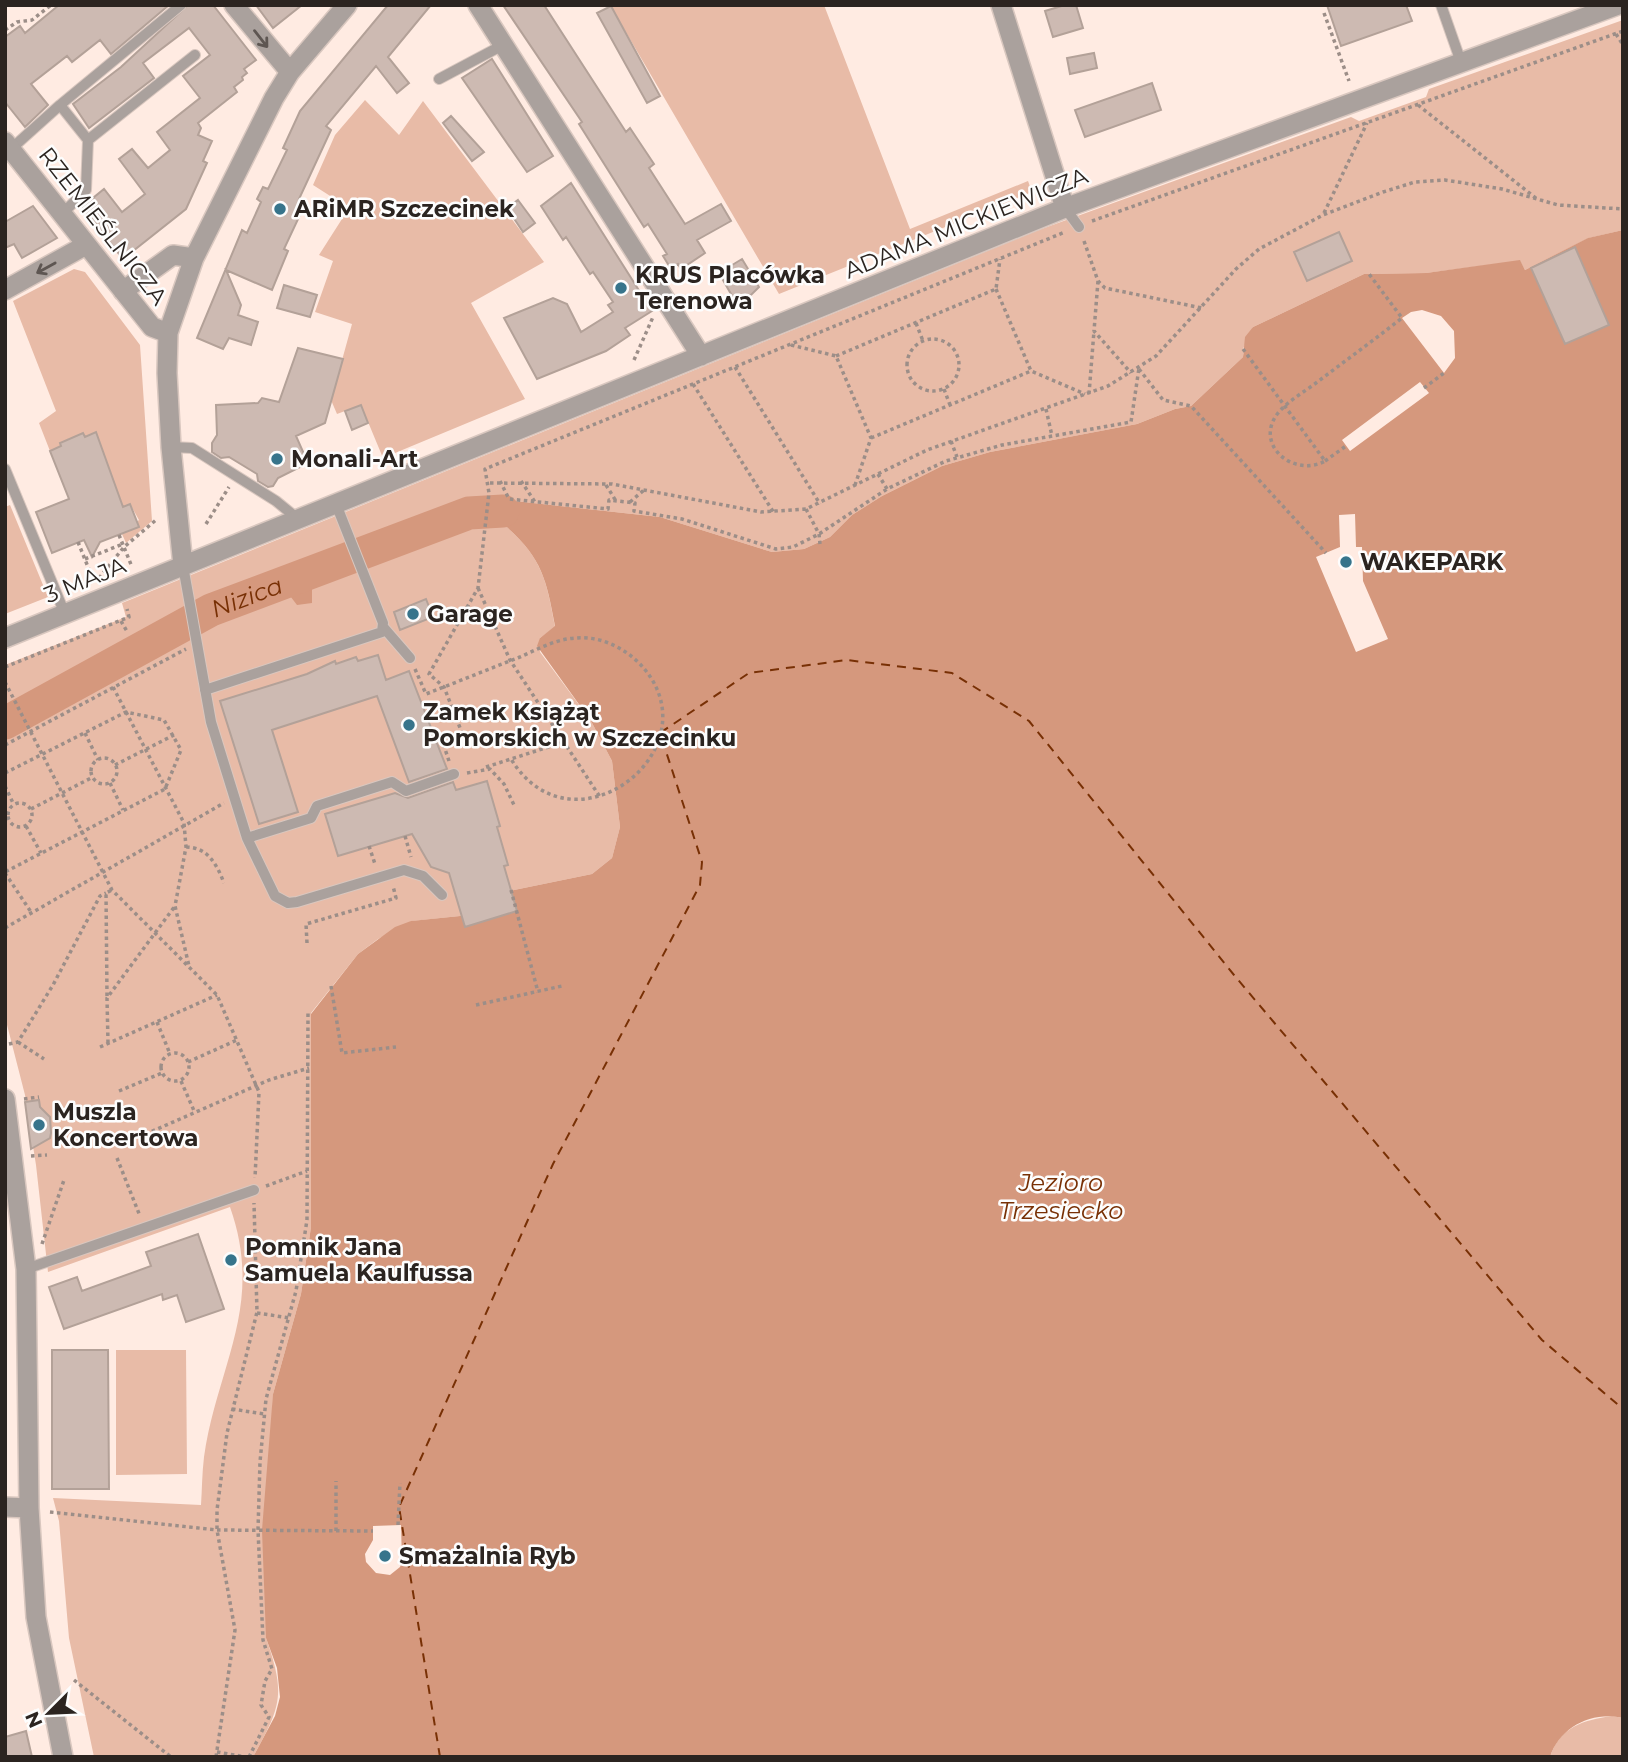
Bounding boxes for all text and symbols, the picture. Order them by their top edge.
one-way arrow [254,30,269,48]
street label: RZEMIEŚLNICZA [33,142,174,311]
street label: ADAMA MICKIEWICZA [840,161,1092,285]
place label: ARiMR Szczecinek [293,195,515,223]
marker: ARiMR Szczecinek [272,201,288,217]
place label: KRUS Placówka Terenowa [635,261,825,315]
one-way arrow [36,262,57,275]
marker: KRUS Placówka Terenowa [613,280,629,296]
place label: Monali-Art [291,445,418,473]
marker: Monali-Art [269,451,285,467]
place label: WAKEPARK [1360,548,1504,576]
street label: 3 MAJA [40,551,130,609]
marker: WAKEPARK [1338,554,1354,570]
water label: Nizica [207,570,286,623]
place label: Garage [427,600,513,628]
marker: Garage [405,606,421,622]
place label: Zamek Książąt Pomorskich w Szczecinku [423,698,736,752]
marker: Zamek Książąt Pomorskich w Szczecinku [401,717,417,733]
place label: Muszla Koncertowa [53,1098,198,1152]
marker: Muszla Koncertowa [31,1117,47,1133]
water label: Jezioro Trzesiecko [999,1168,1123,1225]
place label: Pomnik Jana Samuela Kaulfussa [245,1233,473,1287]
marker: Pomnik Jana Samuela Kaulfussa [223,1252,239,1268]
place label: Smażalnia Ryb [399,1542,576,1570]
marker: Smażalnia Ryb [377,1548,393,1564]
north arrow [14,1678,84,1748]
text: N [20,1708,48,1731]

